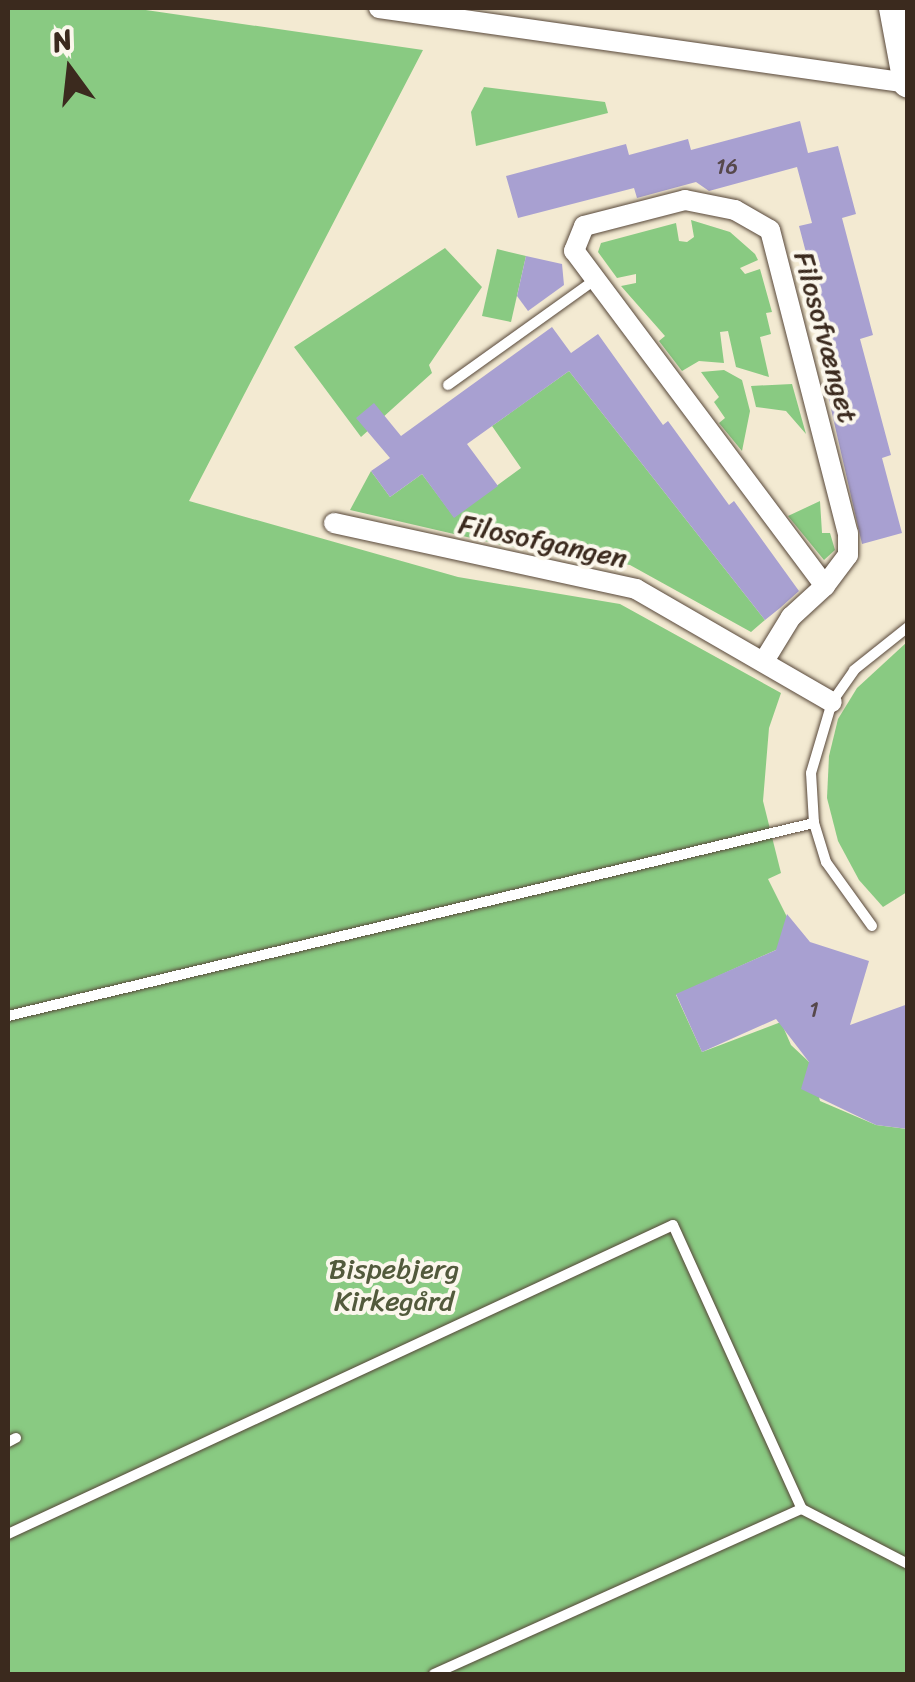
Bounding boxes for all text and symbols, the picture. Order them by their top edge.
text: N [46,14,78,67]
north arrow [20,20,120,120]
house number: 16 [716,154,738,180]
street label: Filosofvænget [787,248,865,426]
street label: Filosofgangen [456,507,630,575]
house number: 1 [809,997,819,1023]
park label: Bispebjerg Kirkegård [329,1252,459,1318]

